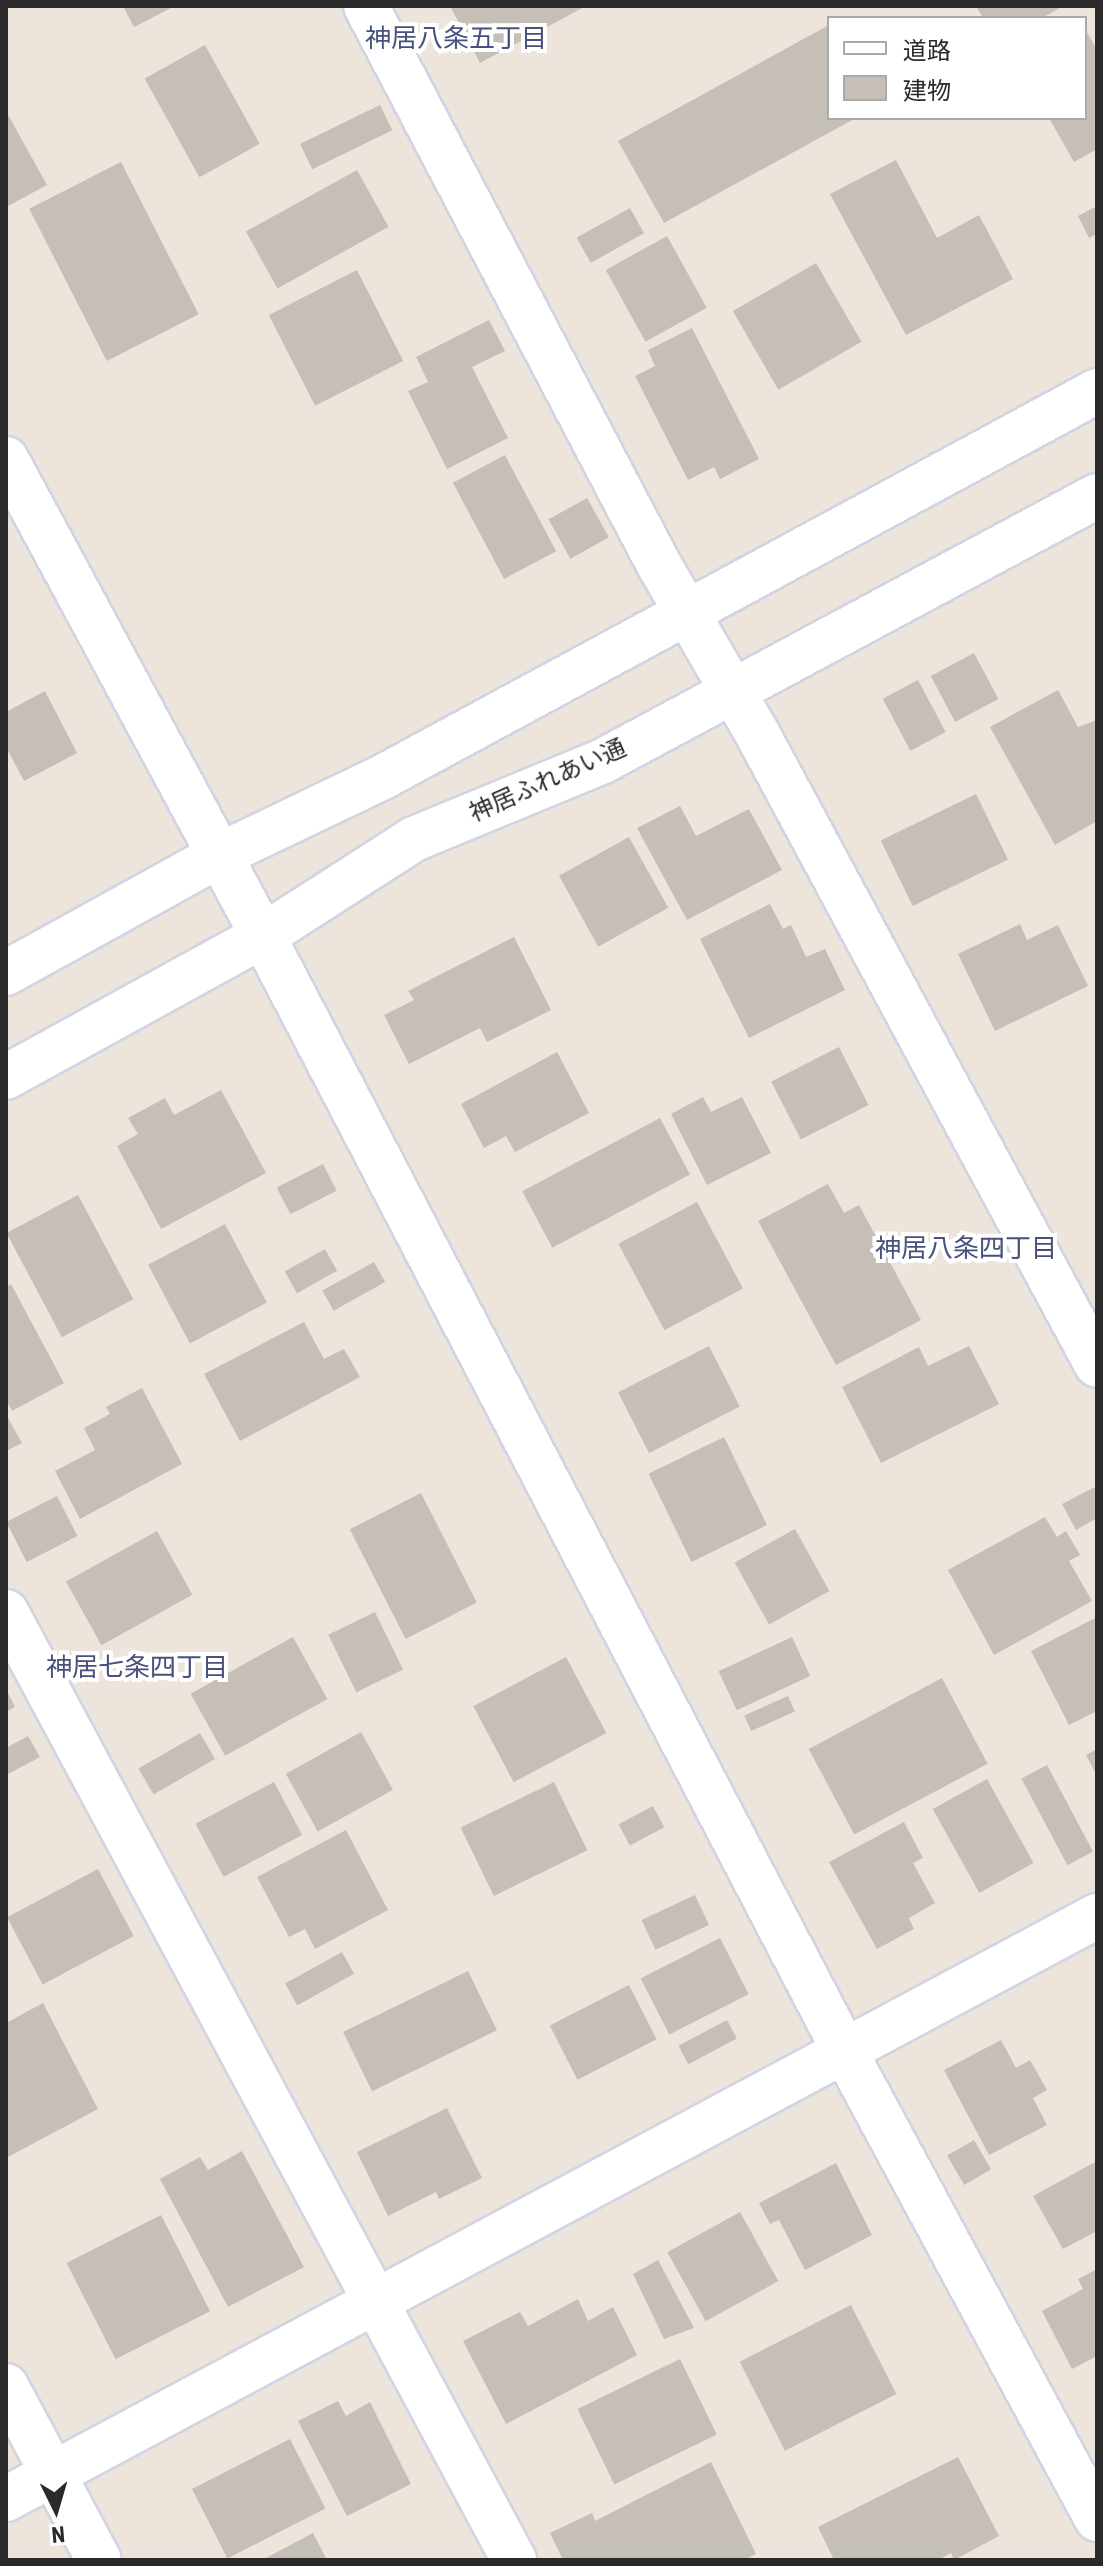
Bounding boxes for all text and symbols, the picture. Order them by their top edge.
legend [827,16,1087,120]
district label: 神居八条五丁目 [365,23,547,55]
text: 道路 [903,37,951,65]
text: 建物 [903,77,951,105]
street label: 神居ふれあい通 [465,734,631,828]
district label: 神居八条四丁目 [875,1233,1057,1265]
district label: 神居七条四丁目 [46,1652,228,1684]
north arrow [16,2470,96,2550]
text: N [50,2521,66,2547]

